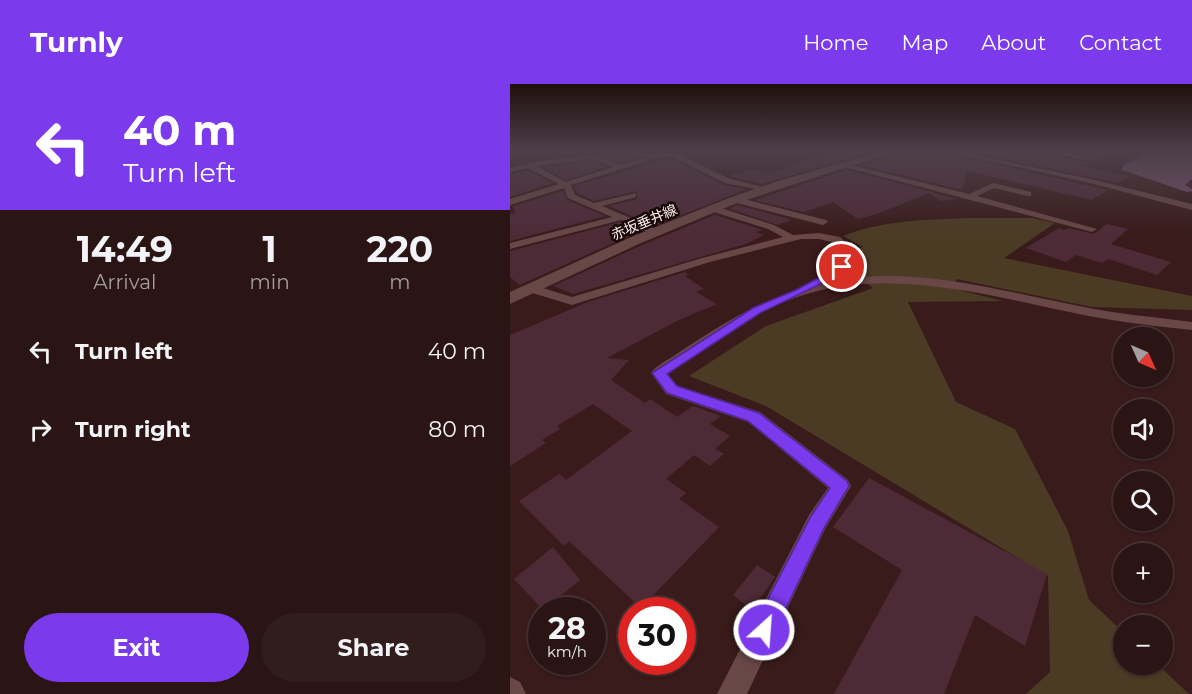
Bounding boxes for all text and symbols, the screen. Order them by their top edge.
text: Turnly [30,25,123,59]
text: Home [803,30,868,55]
text: Map [901,30,948,55]
text: About [981,30,1046,55]
text: Contact [1079,30,1162,55]
text: 40 m [123,104,236,156]
icon: left [24,108,102,186]
text: Turn left [123,156,236,189]
street label: 赤坂垂井線 [608,200,680,244]
text: 14:49 [77,227,173,271]
text: 1 [263,227,277,271]
text: 220 [366,227,433,271]
pin [816,241,867,292]
icon: arrive [825,250,858,283]
text: Arrival [93,270,156,294]
text: min [250,270,290,294]
text: m [389,270,410,294]
north arrow [1113,327,1173,387]
map controls [1113,327,1173,675]
icon: left [24,335,57,368]
text: Turn left [75,338,173,365]
text: 40 m [428,338,486,365]
button: sound [1113,399,1173,459]
icon: right [24,413,57,446]
text: Turn right [75,416,190,443]
text: 80 m [428,416,486,443]
button: search [1113,471,1173,531]
button: + [1113,543,1173,603]
speed limit sign: 30 [618,597,696,675]
position arrow [732,598,796,662]
text: 28 [548,610,586,647]
button: Exit [24,613,249,682]
button: Share [261,613,486,682]
button: − [1113,615,1173,675]
text: km/h [547,642,587,661]

